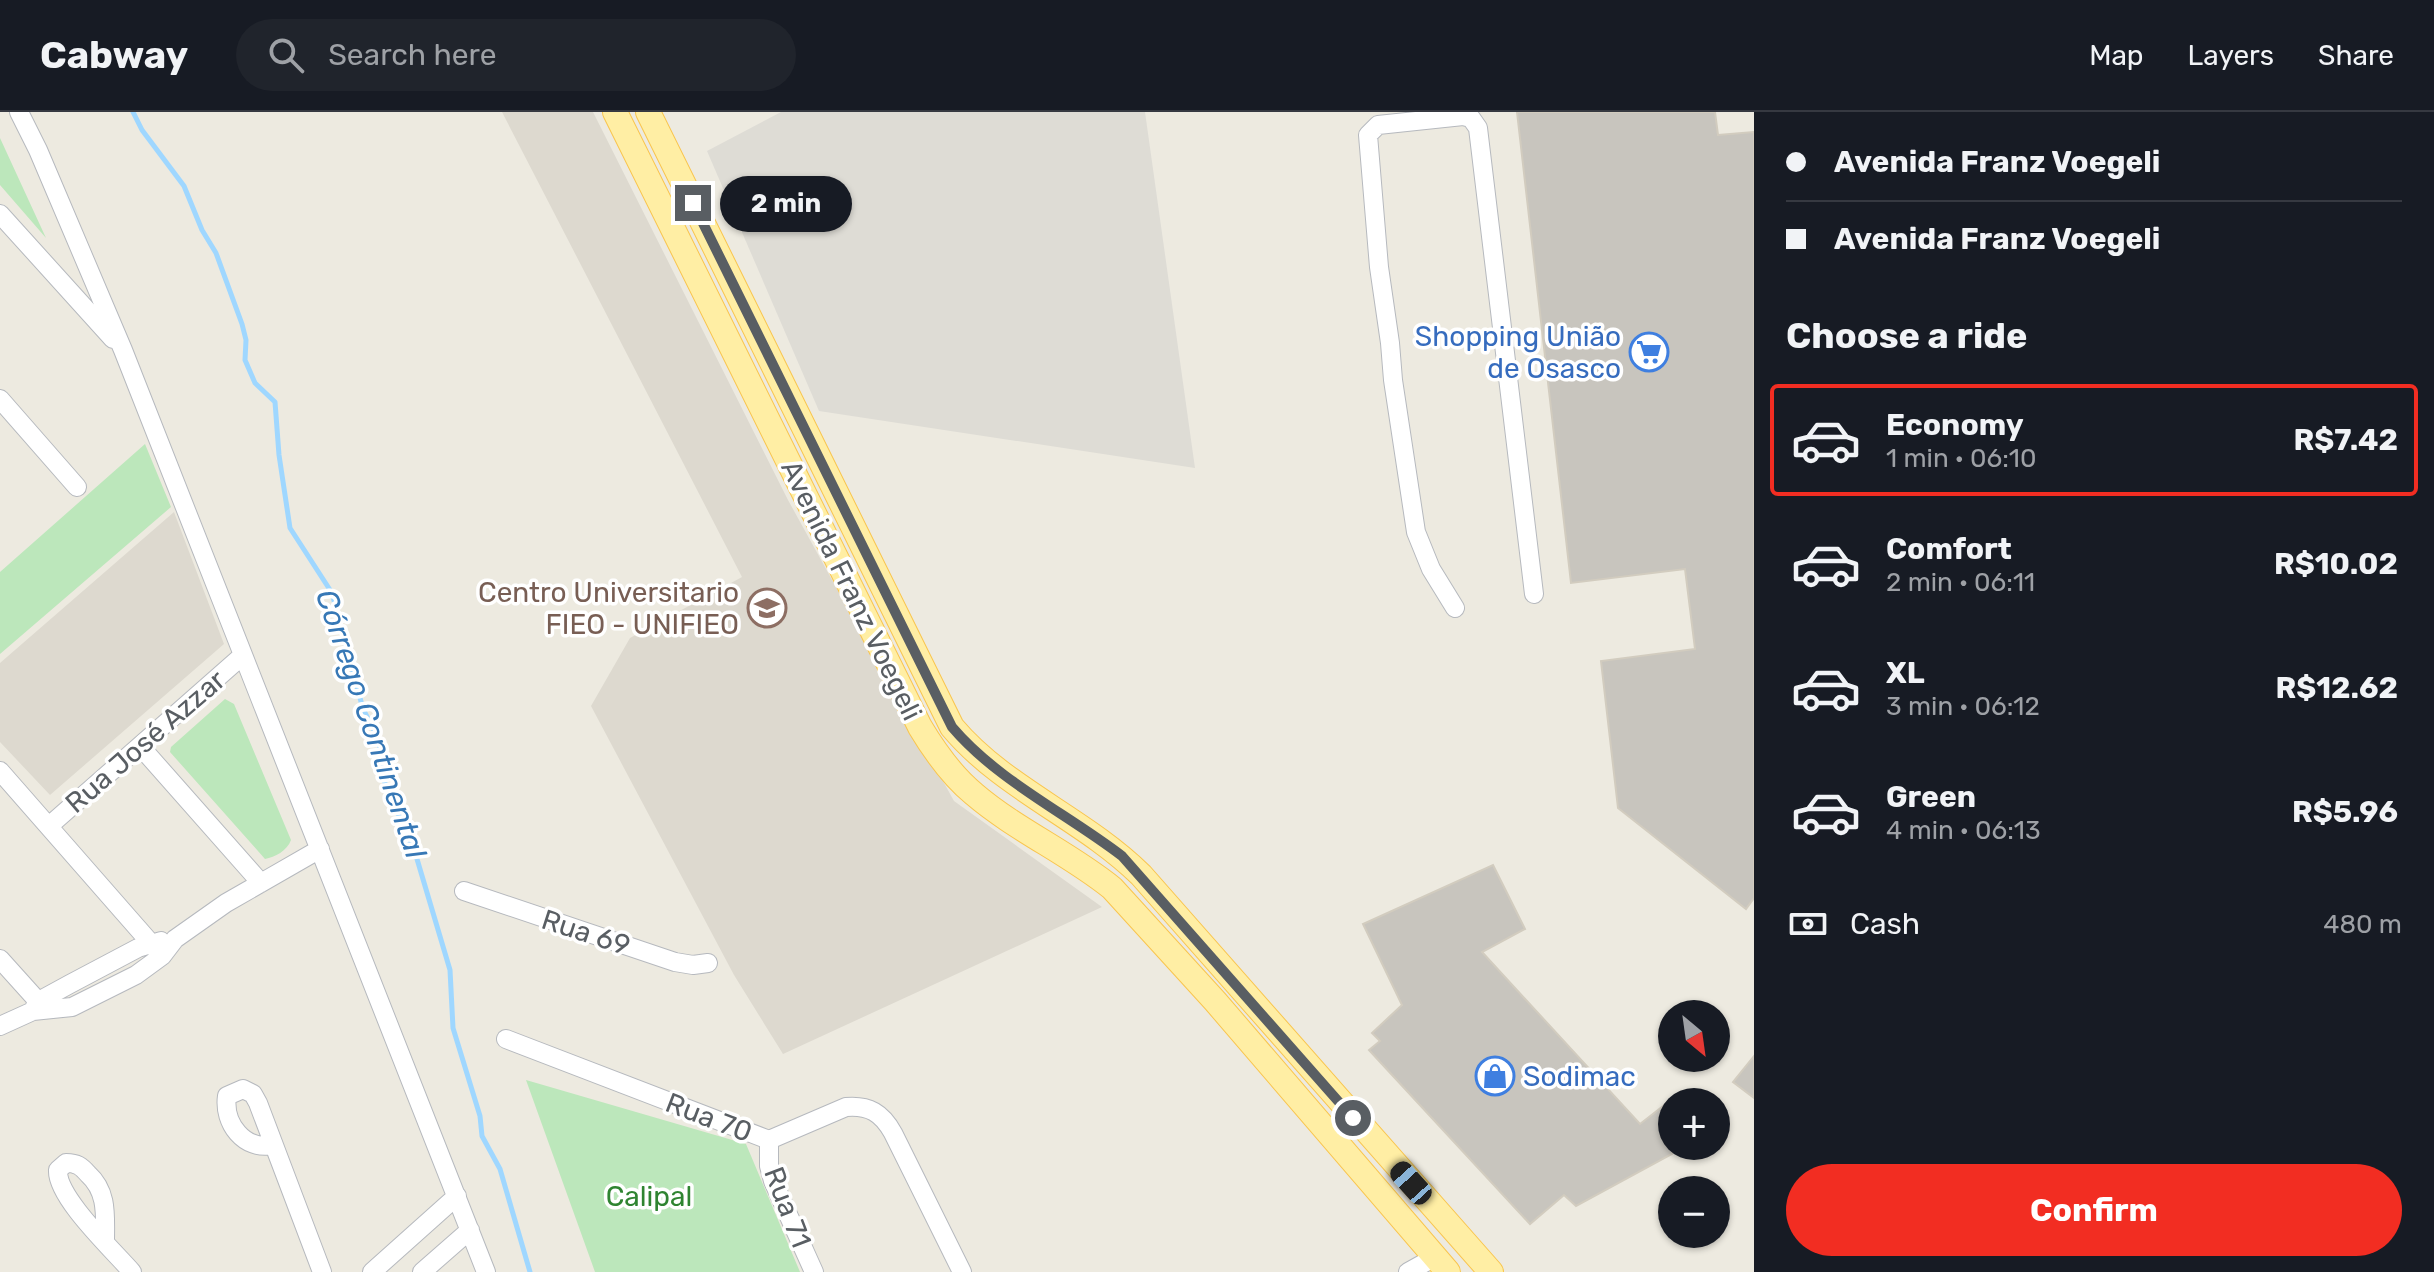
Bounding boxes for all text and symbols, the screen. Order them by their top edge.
search box [236,19,796,91]
text: Cabway [40,32,188,78]
icon: search [264,33,308,77]
text: Search here [328,37,496,73]
text: Map [2089,39,2144,72]
text: Layers [2188,39,2274,72]
text: Share [2318,39,2394,72]
text: Avenida Franz Voegeli [1834,144,2160,180]
callout: 2 min [721,175,853,231]
route end [675,185,711,221]
text: 2 min [751,188,821,219]
text: Avenida Franz Voegeli [1834,221,2160,257]
text: Choose a ride [1786,314,2027,357]
place label: Shopping União de Osasco [1415,320,1621,385]
supermarket icon: Shopping União de Osasco [1628,331,1670,373]
icon: car [1790,404,1862,476]
text: Economy [1886,407,2024,443]
text: R$7.42 [2293,422,2398,458]
text: 1 min · 06:10 [1886,443,2036,474]
street label: Avenida Franz Voegeli [774,455,929,726]
icon: car [1790,528,1862,600]
text: Comfort [1886,531,2012,567]
text: R$10.02 [2274,546,2398,582]
text: 2 min · 06:11 [1886,567,2035,598]
place label: Centro Universitario FIEO - UNIFIEO [478,576,739,641]
water label: Córrego Continental [308,585,434,864]
school or university icon: Centro Universitario FIEO - UNIFIEO [746,587,788,629]
icon: car [1790,652,1862,724]
text: XL [1886,655,1925,691]
street label: Rua José Azzar [59,663,232,820]
text: R$12.62 [2275,670,2398,706]
text: 3 min · 06:12 [1886,691,2040,722]
icon: car [1790,776,1862,848]
text: Green [1886,779,1976,815]
text: R$5.96 [2292,794,2398,830]
text: 4 min · 06:13 [1886,815,2041,846]
icon: cash [1786,902,1830,946]
street label: Rua 69 [537,903,634,962]
text: Cash [1850,906,1920,942]
text: 480 m [2323,909,2402,940]
north arrow [1658,1000,1730,1072]
map controls [1658,1000,1730,1248]
shop icon: Sodimac [1474,1055,1516,1097]
place label: Sodimac [1523,1060,1636,1093]
street label: Rua 70 [661,1086,757,1149]
button: + [1658,1088,1730,1160]
route start [1335,1100,1371,1136]
car [1386,1157,1436,1209]
street label: Rua 71 [757,1162,818,1252]
button: Confirm [1786,1164,2402,1256]
button: − [1658,1176,1730,1248]
park label: Calipal [606,1180,692,1213]

